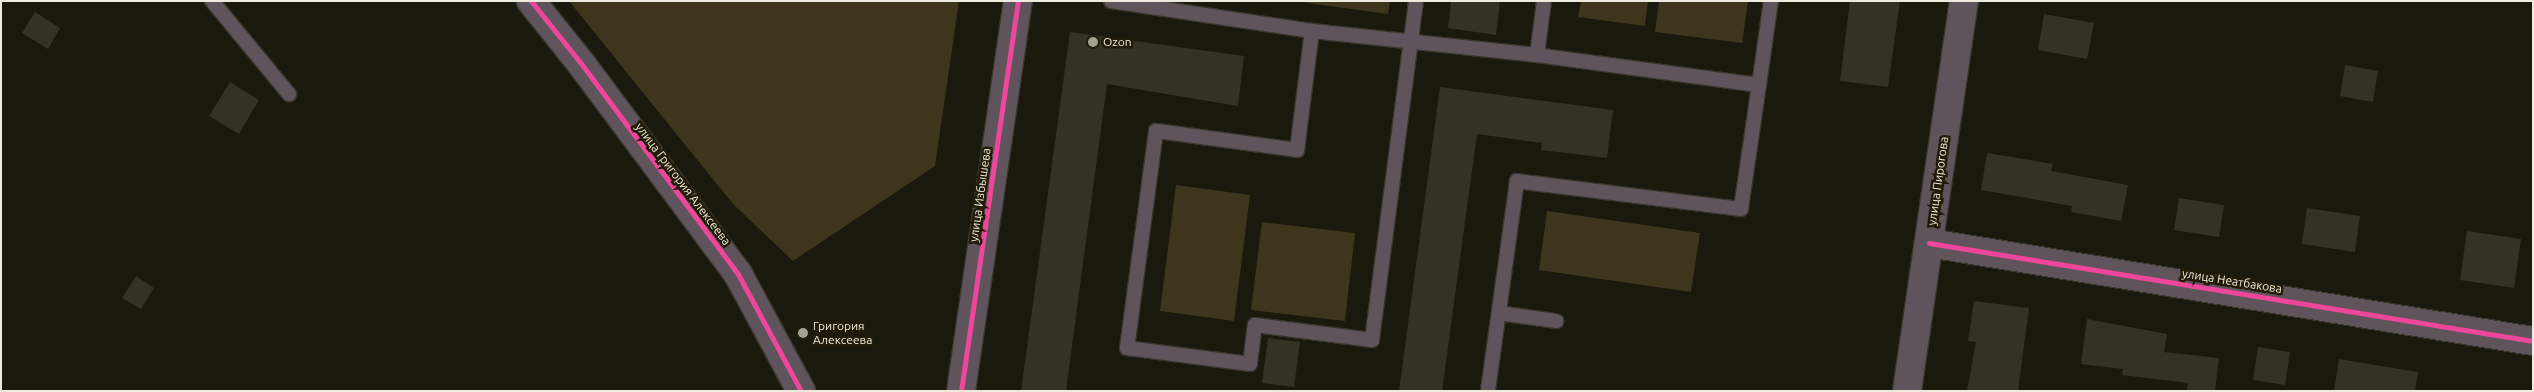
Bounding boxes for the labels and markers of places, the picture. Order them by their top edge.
place label: Ozon [1103,35,1132,49]
marker: Ozon [1087,36,1099,48]
place label: Григория Алексеева [813,319,872,347]
marker: Григория Алексеева [797,327,809,339]

